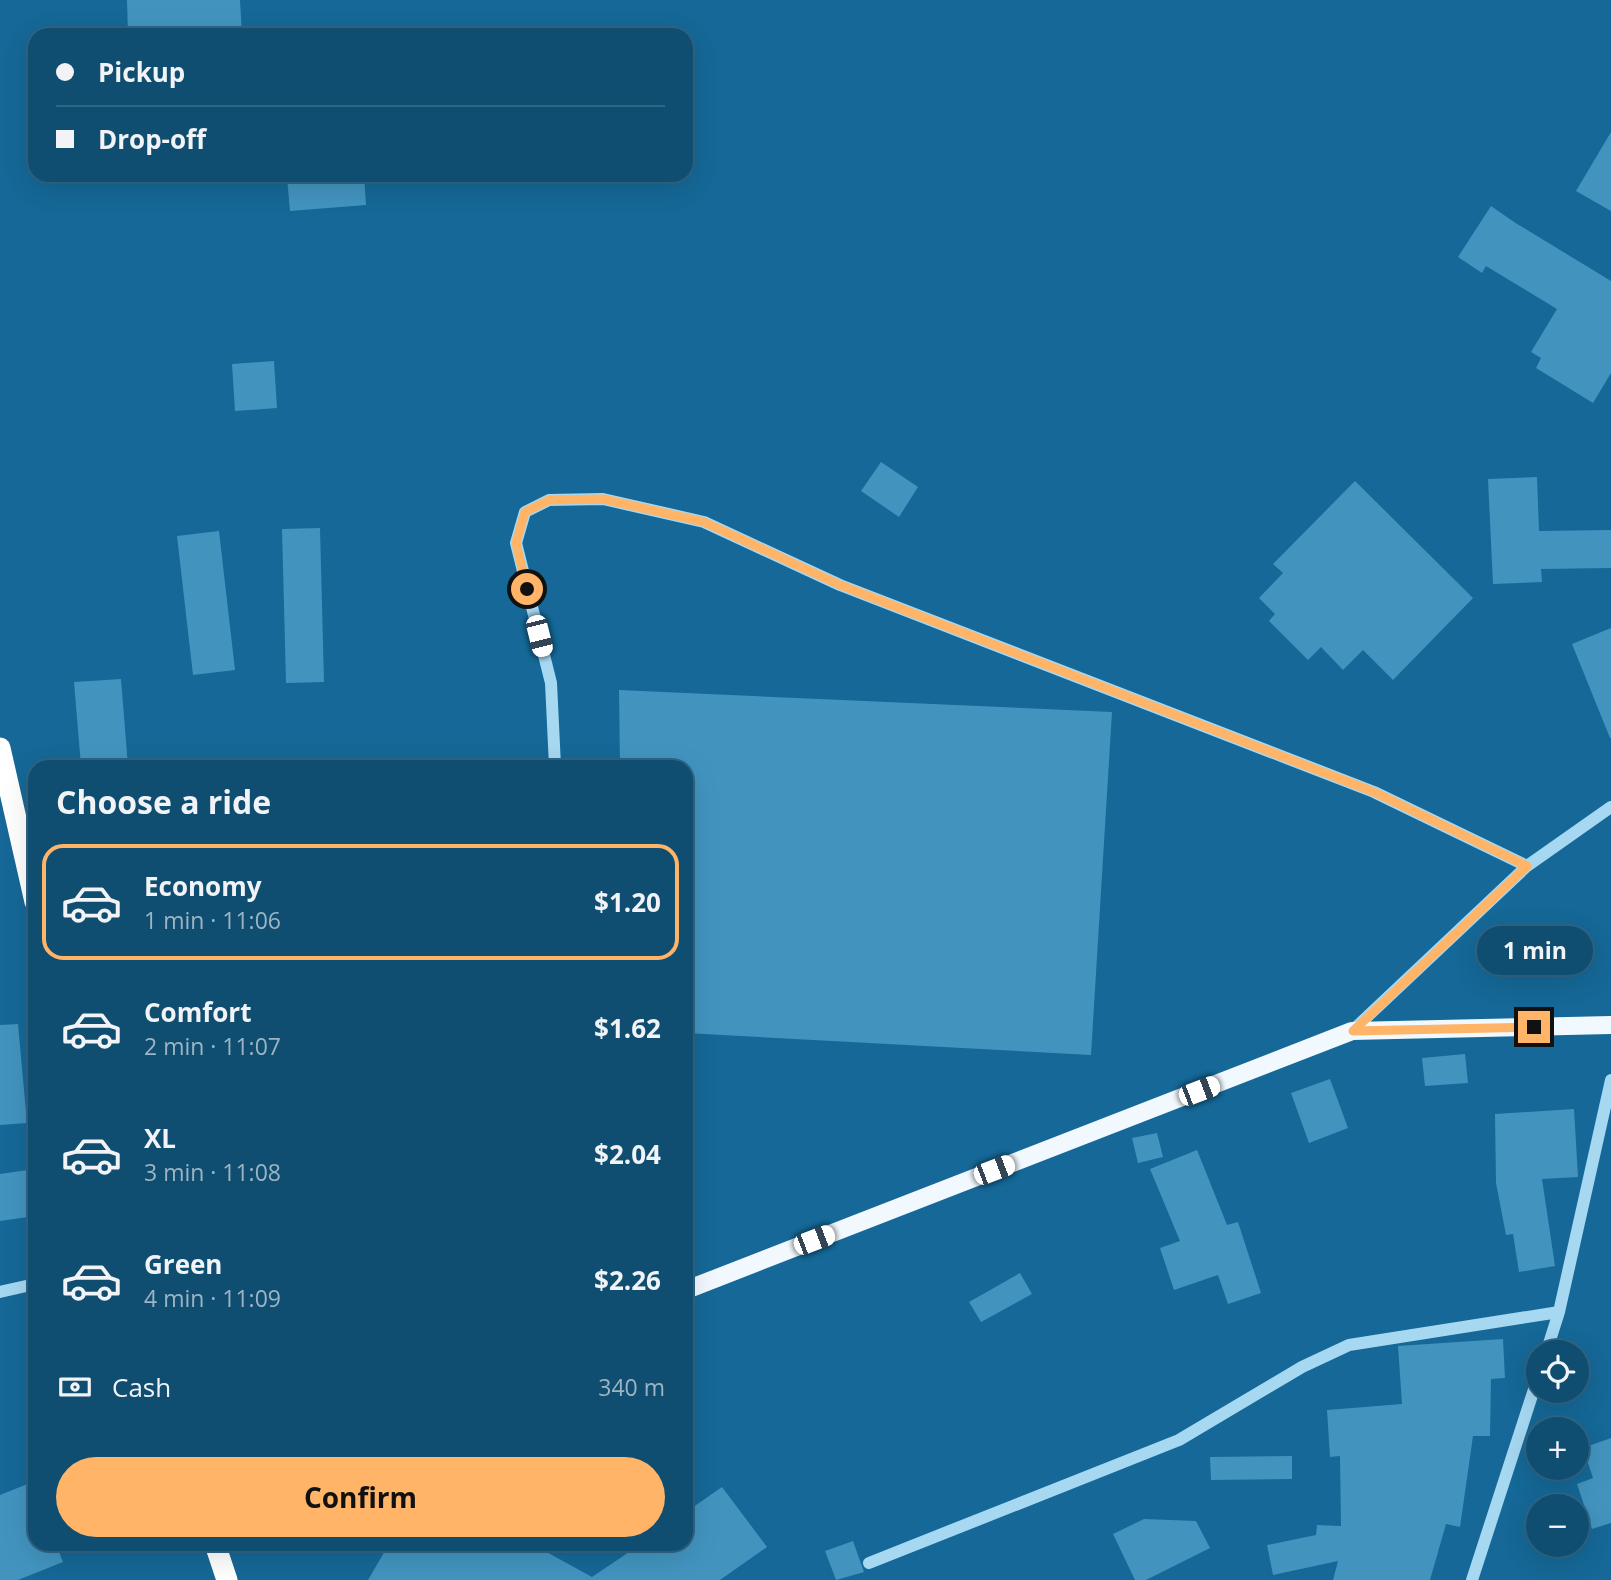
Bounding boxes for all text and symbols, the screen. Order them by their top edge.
text: Pickup [98,54,185,90]
text: Drop-off [98,121,206,157]
route start [511,573,543,605]
car [524,613,555,659]
text: Choose a ride [56,780,271,823]
text: Economy [144,868,262,904]
icon: car [60,871,123,934]
text: $1.20 [594,884,661,920]
text: 1 min · 11:06 [144,904,281,936]
callout: 1 min [1476,926,1592,974]
text: 1 min [1503,934,1567,966]
text: Comfort [144,994,251,1030]
icon: car [60,997,123,1060]
text: $1.62 [594,1010,661,1046]
route end [1518,1011,1550,1043]
text: 2 min · 11:07 [144,1030,281,1062]
car [1176,1074,1223,1108]
text: XL [144,1120,176,1156]
icon: car [60,1123,123,1186]
text: $2.04 [594,1136,661,1172]
car [971,1153,1018,1187]
text: 3 min · 11:08 [144,1156,281,1188]
car [791,1223,838,1257]
text: Green [144,1246,222,1282]
icon: car [60,1249,123,1312]
text: $2.26 [594,1262,661,1298]
text: 4 min · 11:09 [144,1282,281,1314]
map controls [1526,1340,1589,1557]
button: locate [1526,1340,1589,1403]
icon: cash [56,1368,94,1406]
text: Cash [112,1369,171,1405]
text: 340 m [598,1371,665,1403]
button: + [1526,1417,1589,1480]
button: Confirm [56,1457,665,1537]
button: − [1526,1494,1589,1557]

